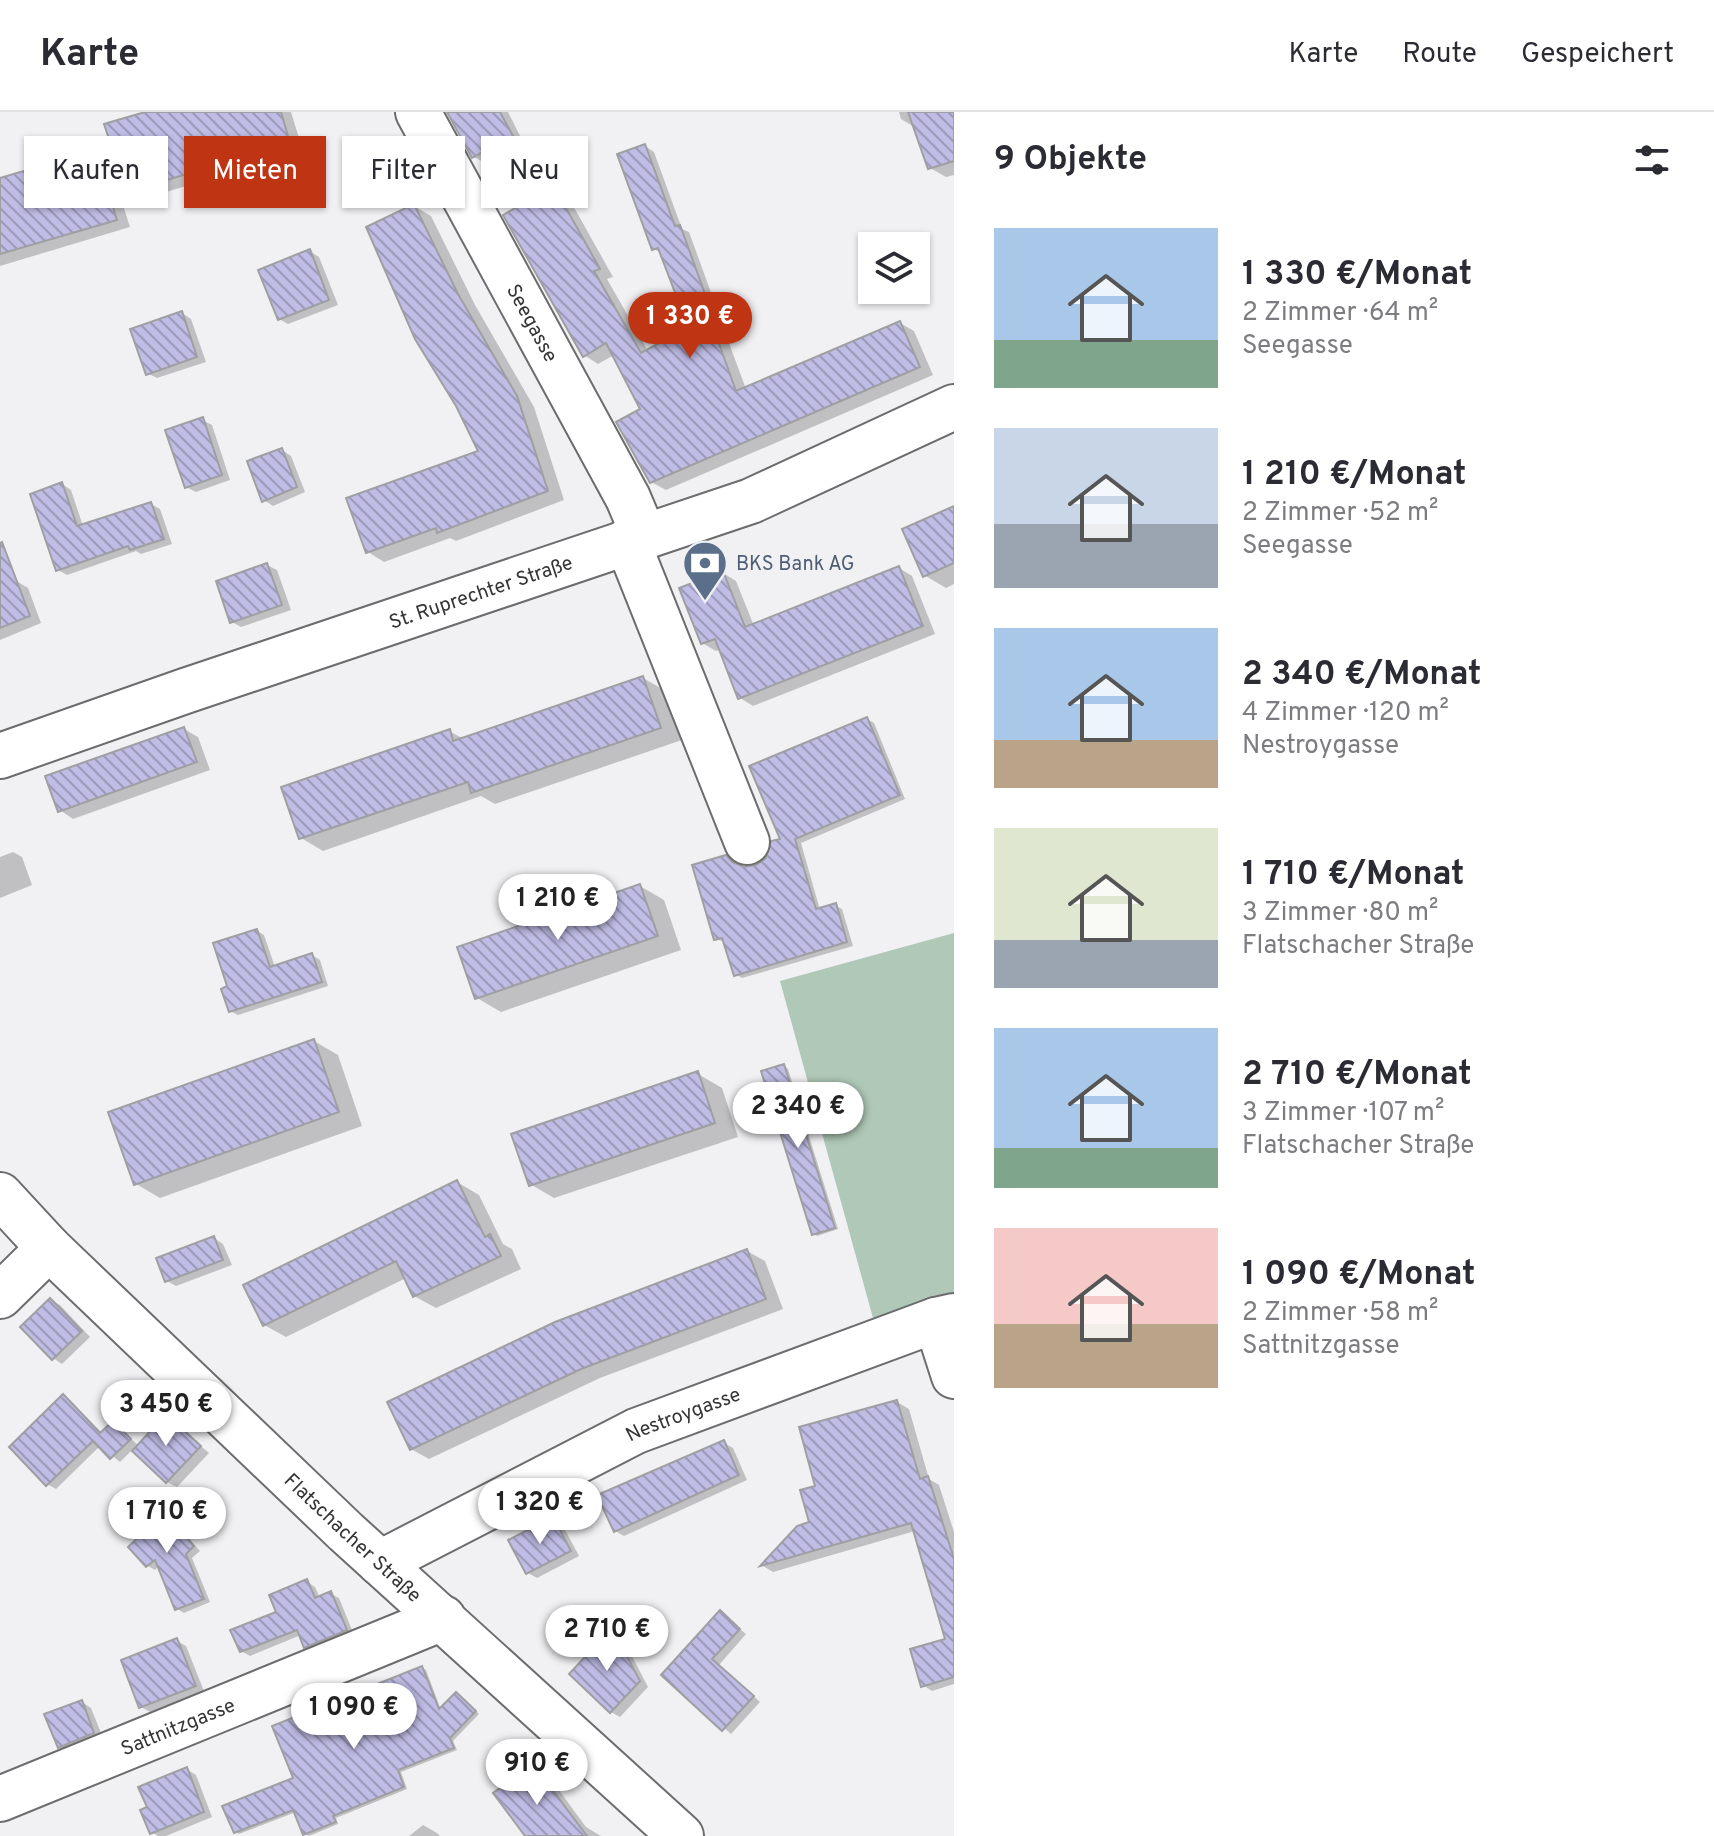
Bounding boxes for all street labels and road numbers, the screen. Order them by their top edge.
street label: Seegasse [499,280,563,367]
street label: St. Ruprechter Straße [386,551,577,637]
street label: Nestroygasse [622,1382,745,1449]
street label: Flatschacher Straße [277,1468,426,1609]
street label: Sattnitzgasse [117,1693,240,1763]

